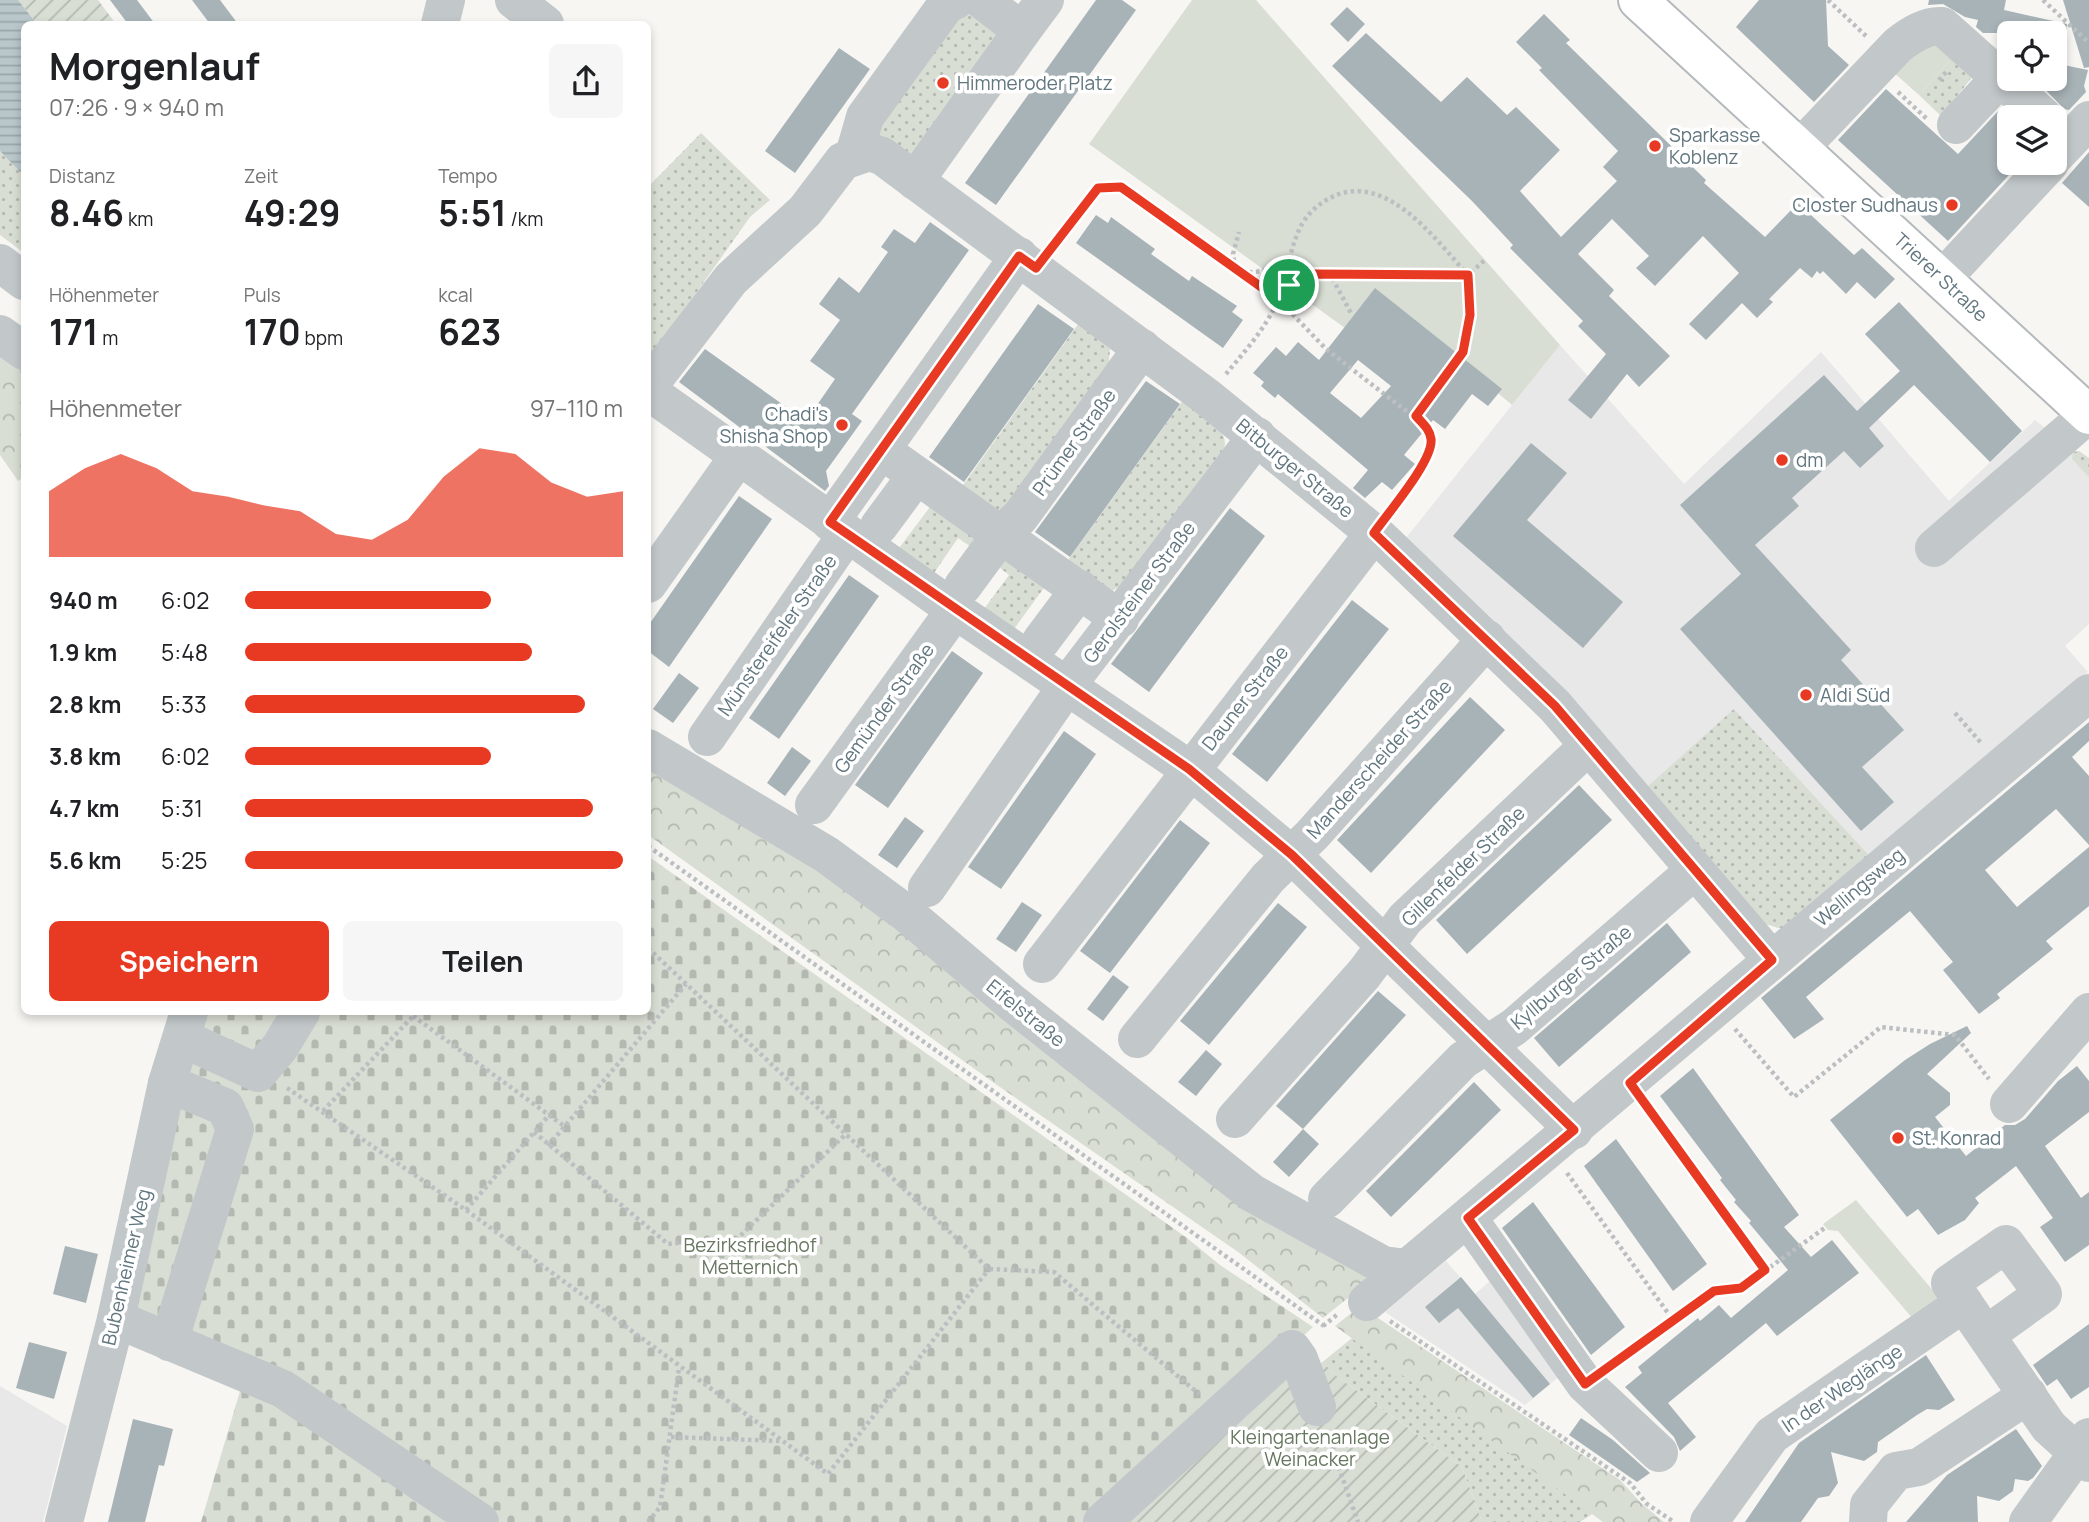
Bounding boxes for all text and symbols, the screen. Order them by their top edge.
map controls [1997,21,2067,175]
button: locate [1997,21,2067,91]
text: Morgenlauf [49,39,260,91]
button: share [549,44,623,118]
place label: Himmeroder Platz [957,70,1113,96]
marker: Himmeroder Platz [935,75,951,91]
text: 07:26 · 9 × 940 m [49,91,224,123]
button: layers [1997,105,2067,175]
place label: Sparkasse Koblenz [1669,122,1760,170]
marker: Sparkasse Koblenz [1647,138,1663,154]
text: Distanz [49,163,116,189]
text: Zeit [244,163,278,189]
text: Tempo [438,163,498,189]
text: 8.46 [49,189,124,237]
text: 49:29 [244,189,340,237]
text: 5:51 [438,189,507,237]
place label: Closter Sudhaus [1793,192,1938,218]
marker: Closter Sudhaus [1944,197,1960,213]
text: km [124,206,153,232]
text: /km [507,206,543,232]
street label: Trierer Straße [1888,227,1994,327]
pin [1259,255,1319,315]
icon: arrive [1270,266,1308,304]
text: Höhenmeter [49,282,159,308]
text: Puls [244,282,281,308]
text: kcal [438,282,473,308]
text: 171 [49,308,98,356]
text: 170 [244,308,301,356]
text: 623 [438,308,501,356]
text: m [98,325,118,351]
text: bpm [301,325,343,351]
street label: Prümer Straße [1026,383,1122,501]
text: Höhenmeter [49,392,182,424]
text: 97–110 m [530,392,623,424]
place label: Chadi's Shisha Shop [719,401,828,449]
street label: Bitburger Straße [1231,412,1359,524]
marker: Chadi's Shisha Shop [834,417,850,433]
place label: dm [1796,447,1823,473]
marker: dm [1774,452,1790,468]
street label: Gerolsteiner Straße [1077,516,1201,668]
street label: Münstereifeler Straße [711,549,843,721]
text: 940 m [49,584,118,616]
text: 6:02 [161,584,209,616]
text: 1.9 km [49,636,117,668]
text: 5:48 [161,636,208,668]
street label: Gemünder Straße [828,638,940,778]
street label: Dauner Straße [1196,640,1294,756]
street label: Manderscheider Straße [1301,674,1457,844]
place label: Aldi Süd [1820,682,1890,708]
marker: Aldi Süd [1798,687,1814,703]
text: 2.8 km [49,688,121,720]
text: 5:33 [161,688,207,720]
text: 3.8 km [49,740,121,772]
text: 6:02 [161,740,209,772]
text: 4.7 km [49,792,119,824]
text: 5:31 [161,792,203,824]
street label: Gillenfelder Straße [1396,800,1530,932]
street label: Wellingsweg [1809,842,1909,932]
text: 5.6 km [49,844,121,876]
text: 5:25 [161,844,208,876]
street label: Kyllburger Straße [1505,919,1637,1035]
button: Speichern [49,921,329,1001]
button: Teilen [343,921,623,1001]
street label: Eifelstraße [981,973,1071,1053]
place label: St. Konrad [1912,1125,2001,1151]
marker: St. Konrad [1890,1130,1906,1146]
street label: Bubenheimer Weg [95,1186,157,1348]
park label: Bezirksfriedhof Metternich [684,1232,817,1280]
street label: In der Weglänge [1777,1338,1907,1438]
park label: Kleingartenanlage Weinacker [1230,1424,1390,1472]

